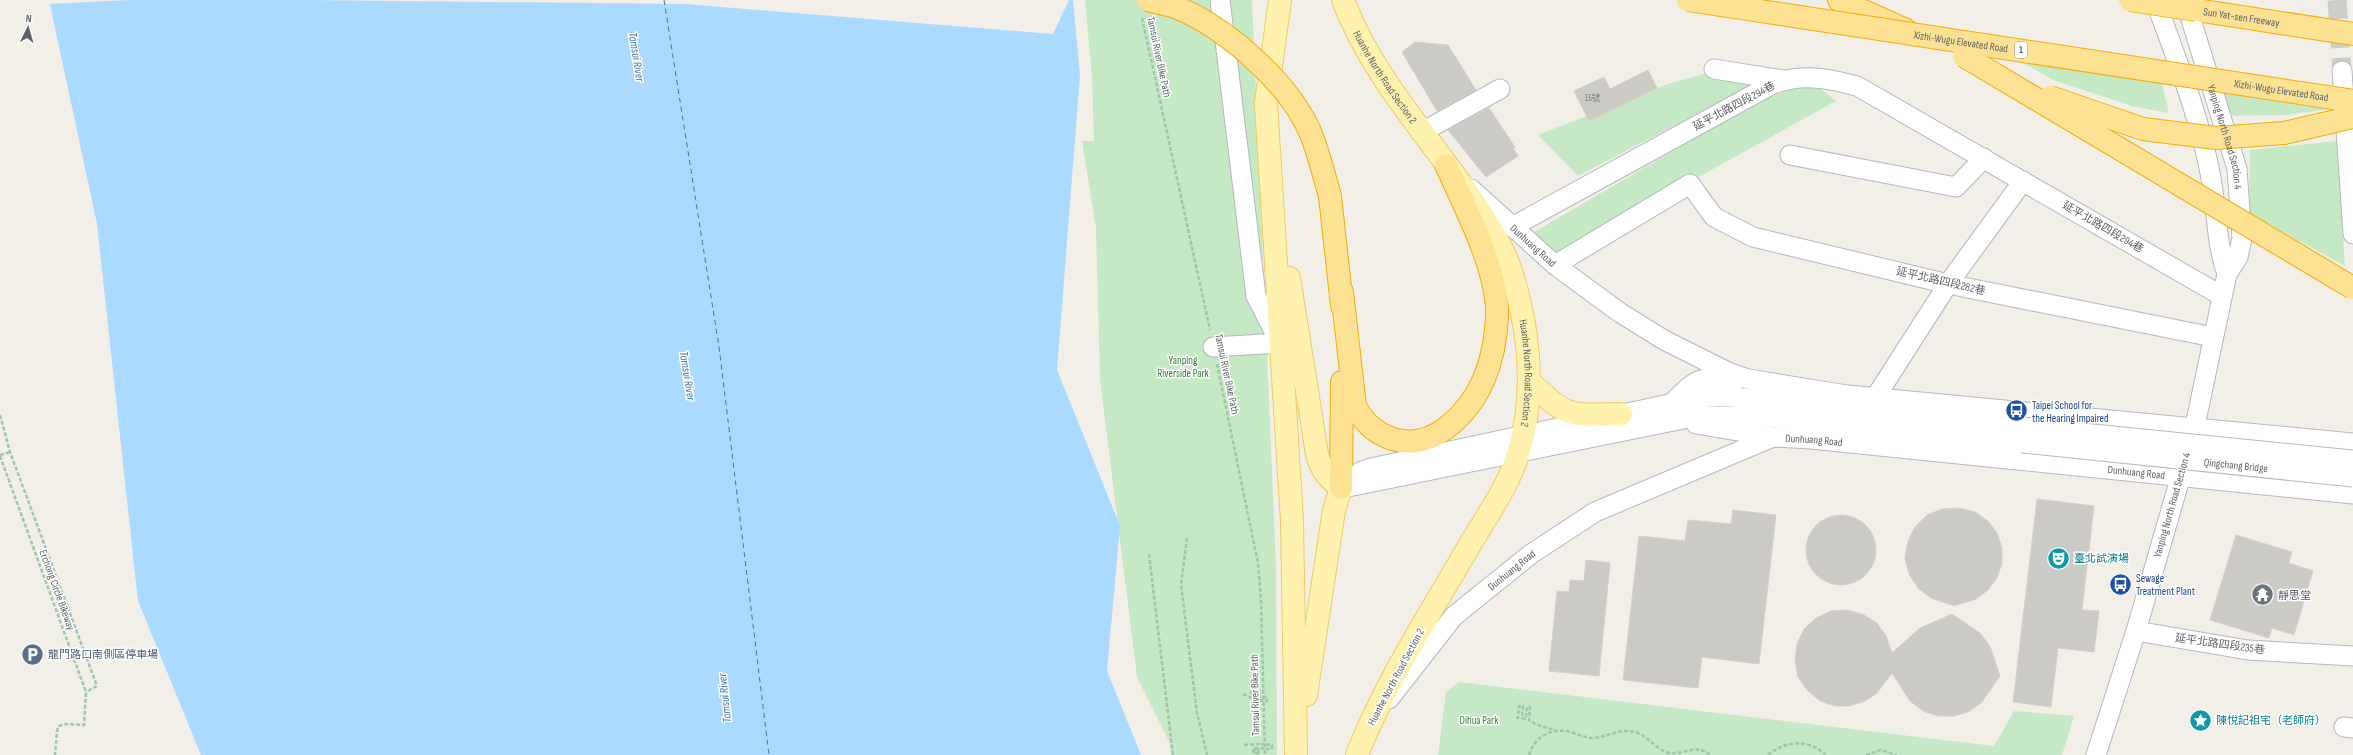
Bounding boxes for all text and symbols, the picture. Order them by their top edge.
street label: Sun Yat-sen Freeway [2202,5,2281,29]
north arrow [8,8,48,48]
text: N [25,12,32,25]
street label: Tamsui River Bike Path [1144,16,1174,99]
street label: Huanhe North Road Section 2 [1351,28,1420,126]
street label: Xizhi-Wugu Elevated Road [1912,28,2009,55]
water label: Tamsui River [625,31,647,83]
road number: 1 [2015,42,2027,58]
street label: Xizhi-Wugu Elevated Road [2232,76,2330,104]
street label: 延平北路四段294巷 [1691,79,1777,133]
street label: Yanping North Road Section 4 [2205,83,2245,190]
house number: 15號 [1585,93,1601,104]
street label: 延平北路四段294巷 [2060,199,2146,255]
street label: Dunhuang Road [1508,221,1559,270]
street label: 延平北路四段282巷 [1895,264,1987,298]
street label: Huanhe North Road Section 2 [1517,318,1535,428]
street label: Tamsui River Bike Path [1212,333,1242,416]
water label: Tamsui River [676,350,698,402]
park label: Yanping Riverside Park [1157,354,1210,380]
bus stop icon: Taipei School for the Hearing Impaired [2004,398,2030,424]
place label: Taipei School for the Hearing Impaired [2032,399,2109,425]
street label: Dunhuang Road [1785,431,1844,449]
street label: Yanping North Road Section 4 [2151,451,2193,559]
street label: Qingchang Bridge [2203,455,2269,475]
street label: Dunhuang Road [2107,463,2166,481]
theatre icon: 臺北試演場 [2046,545,2072,571]
street label: Dunhuang Road [1485,546,1538,593]
street label: Erchong Circle Bikeway [36,548,78,633]
place label: 臺北試演場 [2074,552,2129,565]
bus stop icon: Sewage Treatment Plant [2107,571,2133,597]
place label: Sewage Treatment Plant [2136,572,2196,598]
temple icon: 靜思堂 [2249,582,2275,608]
place label: 靜思堂 [2278,589,2311,602]
street label: Huanhe North Road Section 2 [1365,626,1427,728]
street label: 延平北路四段235巷 [2174,631,2266,657]
parking icon: 龍門路口南側區停車場 [19,641,45,667]
place label: 龍門路口南側區停車場 [48,648,158,661]
street label: Tamsui River Bike Path [1248,654,1262,736]
water label: Tamsui River [715,672,735,723]
place icon: 陳悅記祖宅（老師府） [2188,707,2214,733]
park label: Dihua Park [1460,714,1499,727]
place label: 陳悅記祖宅（老師府） [2216,714,2326,727]

